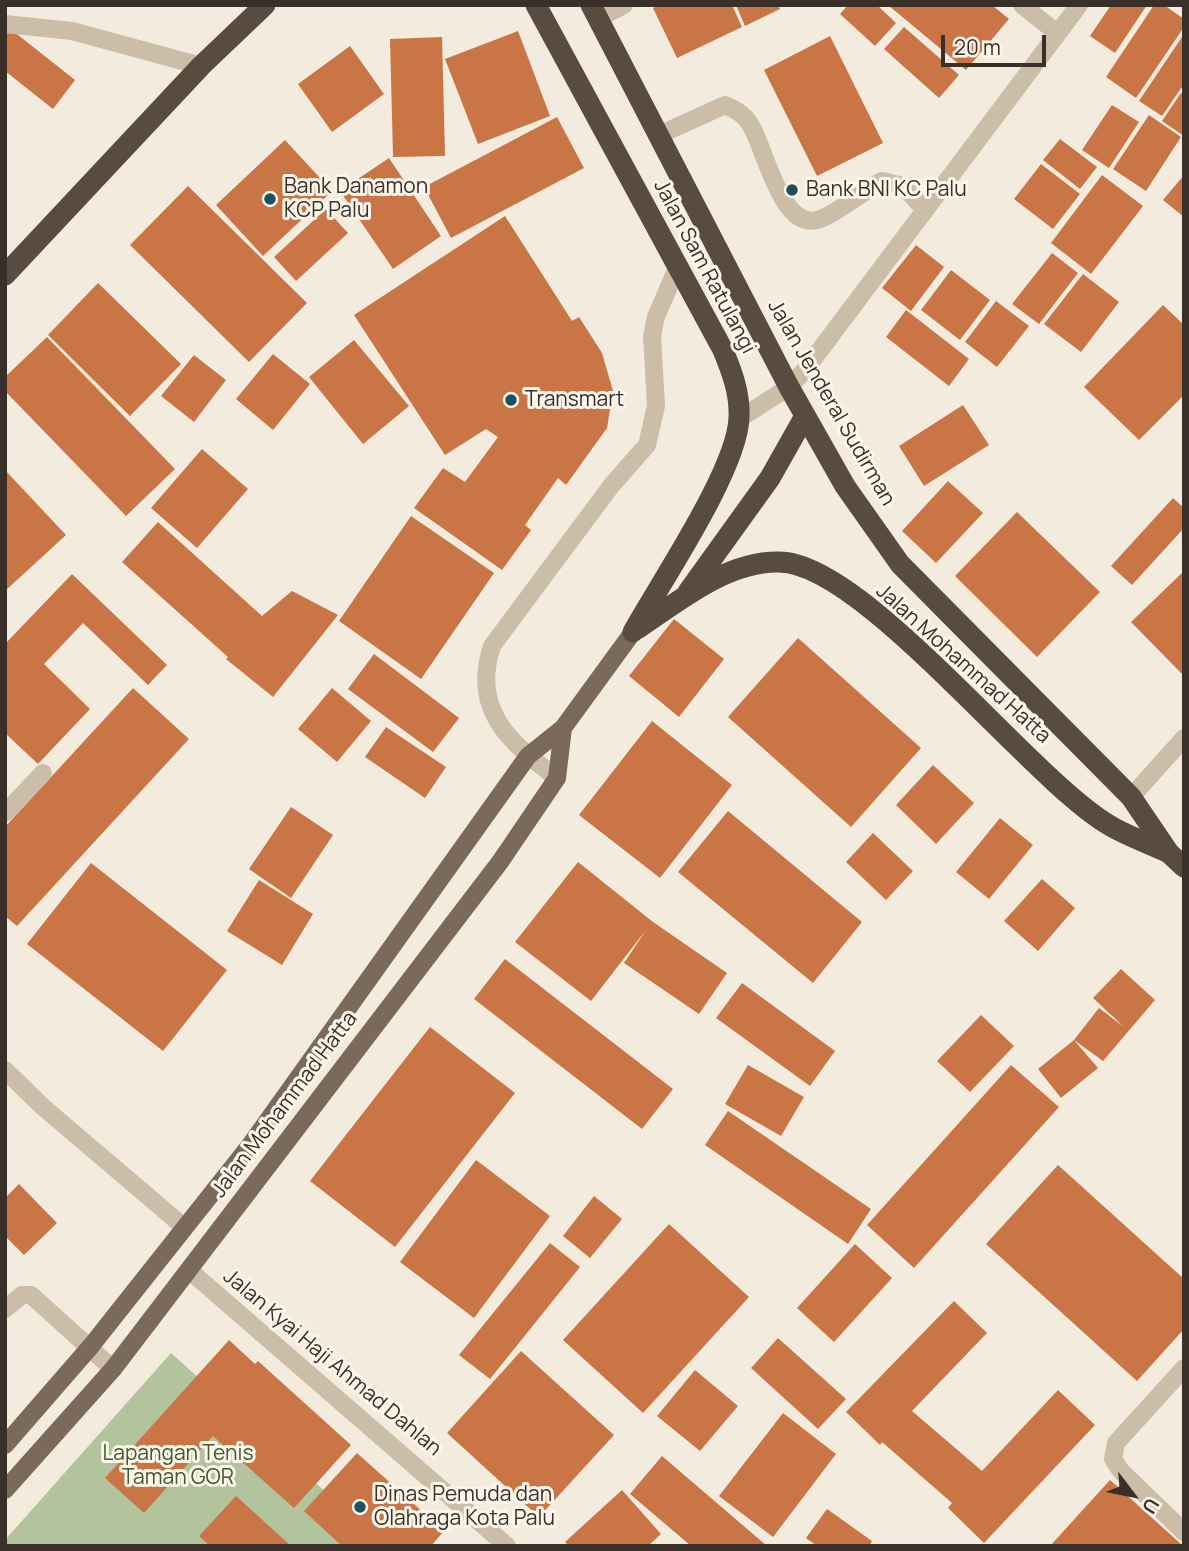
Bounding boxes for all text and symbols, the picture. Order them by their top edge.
scale bar [944,21,1049,65]
text: 20 m [954,33,1001,61]
place label: Bank Danamon KCP Palu [284,174,428,224]
street label: Jalan Sam Ratulangi [647,176,761,358]
place label: Bank BNI KC Palu [806,177,967,203]
marker: Bank BNI KC Palu [784,182,800,198]
marker: Bank Danamon KCP Palu [262,191,278,207]
street label: Jalan Jenderal Sudirman [762,296,900,510]
place label: Transmart [525,387,624,413]
marker: Transmart [503,392,519,408]
street label: Jalan Mohammad Hatta [871,579,1055,749]
street label: Jalan Mohammad Hatta [207,1007,363,1203]
street label: Jalan Kyai Haji Ahmad Dahlan [218,1264,446,1462]
park label: Lapangan Tenis Taman GOR [103,1441,253,1491]
north arrow [1098,1460,1168,1530]
place label: Dinas Pemuda dan Olahraga Kota Palu [374,1482,555,1532]
text: U [1136,1493,1165,1519]
marker: Dinas Pemuda dan Olahraga Kota Palu [352,1499,368,1515]

